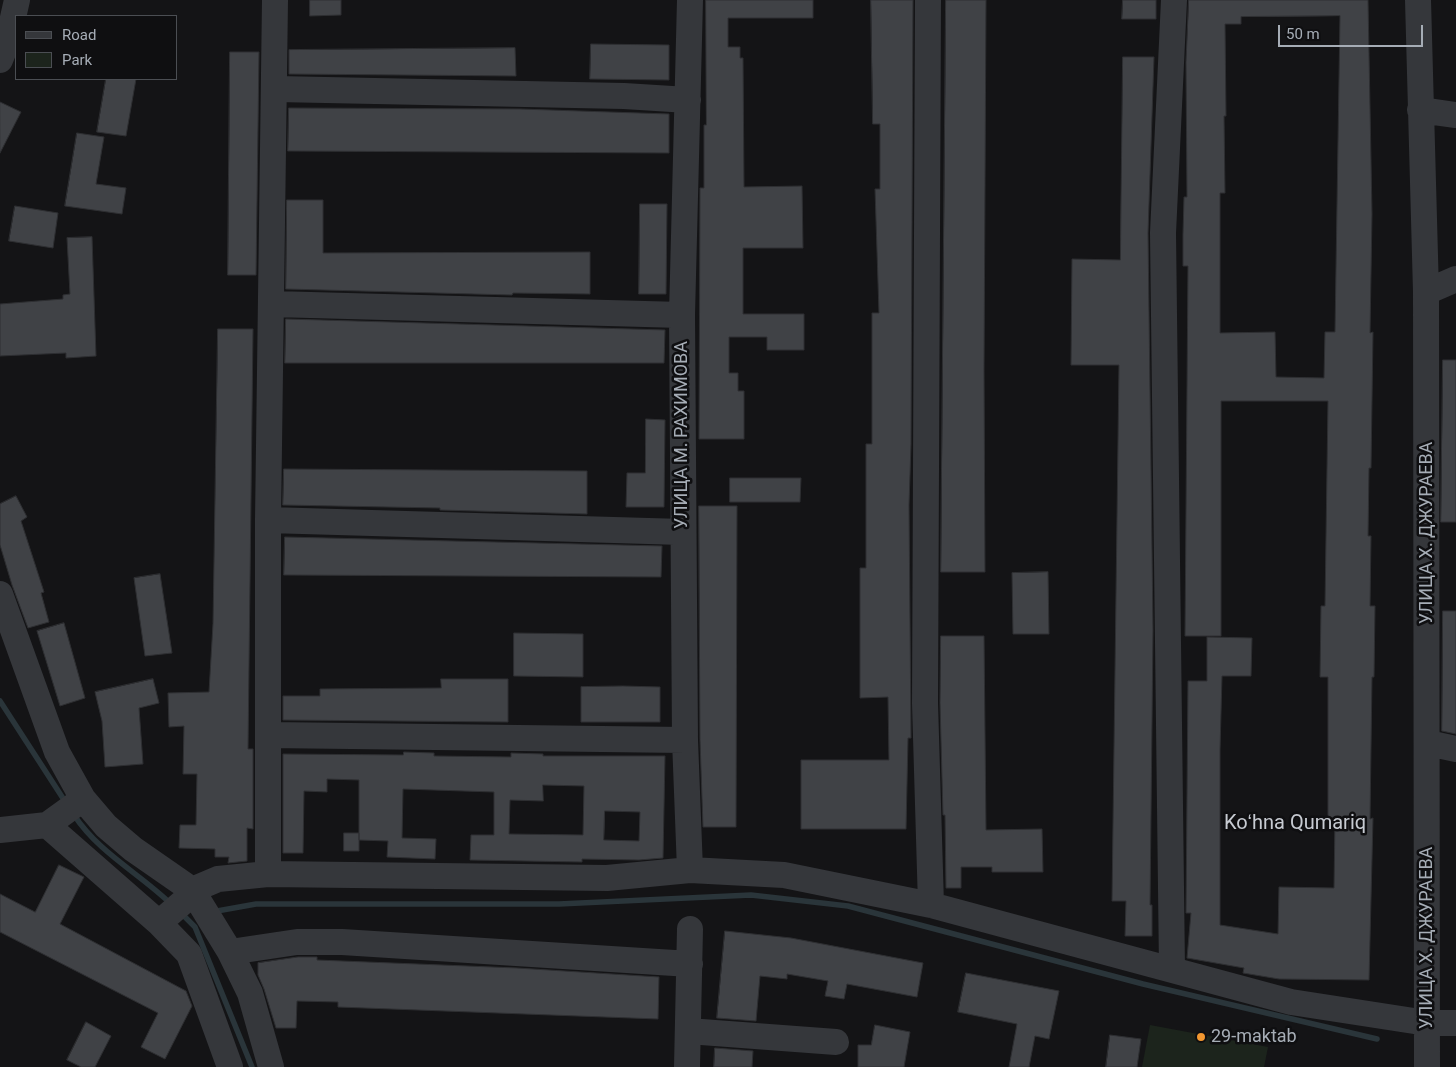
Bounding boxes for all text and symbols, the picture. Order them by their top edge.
legend [15,15,178,80]
scale bar [1281,15,1426,47]
text: 50 m [1286,25,1320,43]
text: Road [62,26,96,44]
text: Park [62,51,92,69]
street label: УЛИЦА М. РАХИМОВА [671,341,693,529]
street label: УЛИЦА Х. ДЖУРАЕВА [1416,442,1438,624]
district label: Koʻhna Qumariq [1224,812,1366,836]
street label: УЛИЦА Х. ДЖУРАЕВА [1416,847,1438,1029]
place label: 29-maktab [1211,1026,1297,1048]
marker: 29-maktab [1195,1031,1207,1043]

